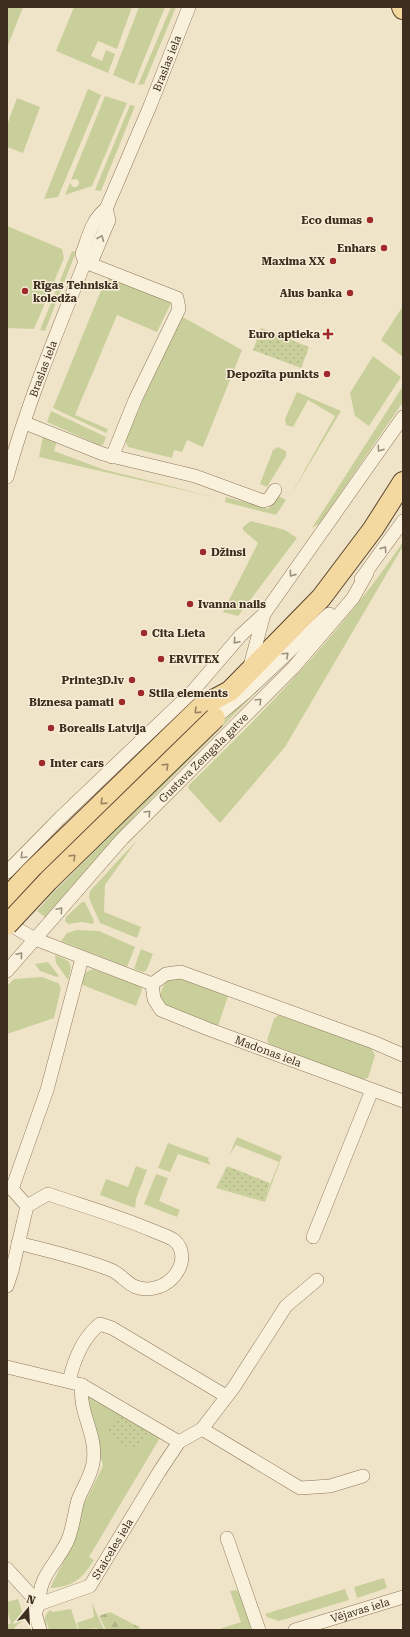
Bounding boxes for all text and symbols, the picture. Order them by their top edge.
street label: Braslas iela [150,34,184,94]
place label: Eco dumas [301,214,362,227]
marker: Eco dumas [365,215,375,225]
one-way arrow [97,234,105,241]
place label: Enhars [337,242,376,255]
marker: Enhars [379,243,389,253]
place label: Maxima XX [261,255,325,268]
marker: Maxima XX [328,256,338,266]
place label: Rīgas Tehniskā koledža [33,279,119,305]
marker: Rīgas Tehniskā koledža [20,286,30,296]
place label: Alus banka [280,287,343,300]
marker: Alus banka [345,288,355,298]
place label: Euro aptieka [248,328,321,341]
marker: Euro aptieka [323,329,333,339]
street label: Braslas iela [27,339,60,399]
place label: Depozīta punkts [226,368,319,381]
marker: Depozīta punkts [322,369,332,379]
one-way arrow [378,445,385,452]
place label: Džinsi [211,546,246,559]
one-way arrow [379,546,387,553]
marker: Džinsi [198,547,208,557]
one-way arrow [289,570,297,577]
place label: Ivanna nails [198,598,266,611]
marker: Ivanna nails [185,599,195,609]
place label: Cita Lieta [152,627,206,640]
marker: Cita Lieta [139,628,149,638]
one-way arrow [234,636,241,644]
place label: ERVITEX [169,653,219,666]
one-way arrow [282,653,289,660]
marker: ERVITEX [156,654,166,664]
place label: Printe3D.lv [62,674,124,687]
marker: Printe3D.lv [127,675,137,685]
place label: Stila elements [149,687,228,700]
marker: Stila elements [136,688,146,698]
place label: Biznesa pamati [29,696,114,709]
marker: Biznesa pamati [117,697,127,707]
one-way arrow [254,699,262,706]
one-way arrow [194,706,202,714]
street label: Gustava Zemgala gatve [156,711,251,806]
place label: Borealis Latvija [59,722,146,735]
marker: Borealis Latvija [46,723,56,733]
place label: Inter cars [50,757,104,770]
marker: Inter cars [37,758,47,768]
one-way arrow [161,763,169,771]
one-way arrow [100,797,108,804]
one-way arrow [143,810,150,818]
one-way arrow [20,851,28,859]
one-way arrow [68,854,76,862]
one-way arrow [56,907,63,914]
one-way arrow [16,952,23,959]
street label: Madonas iela [233,1033,303,1070]
street label: Staiceles iela [90,1516,136,1582]
north arrow [8,1589,48,1629]
text: N [25,1592,37,1608]
street label: Vējavas iela [329,1595,391,1626]

